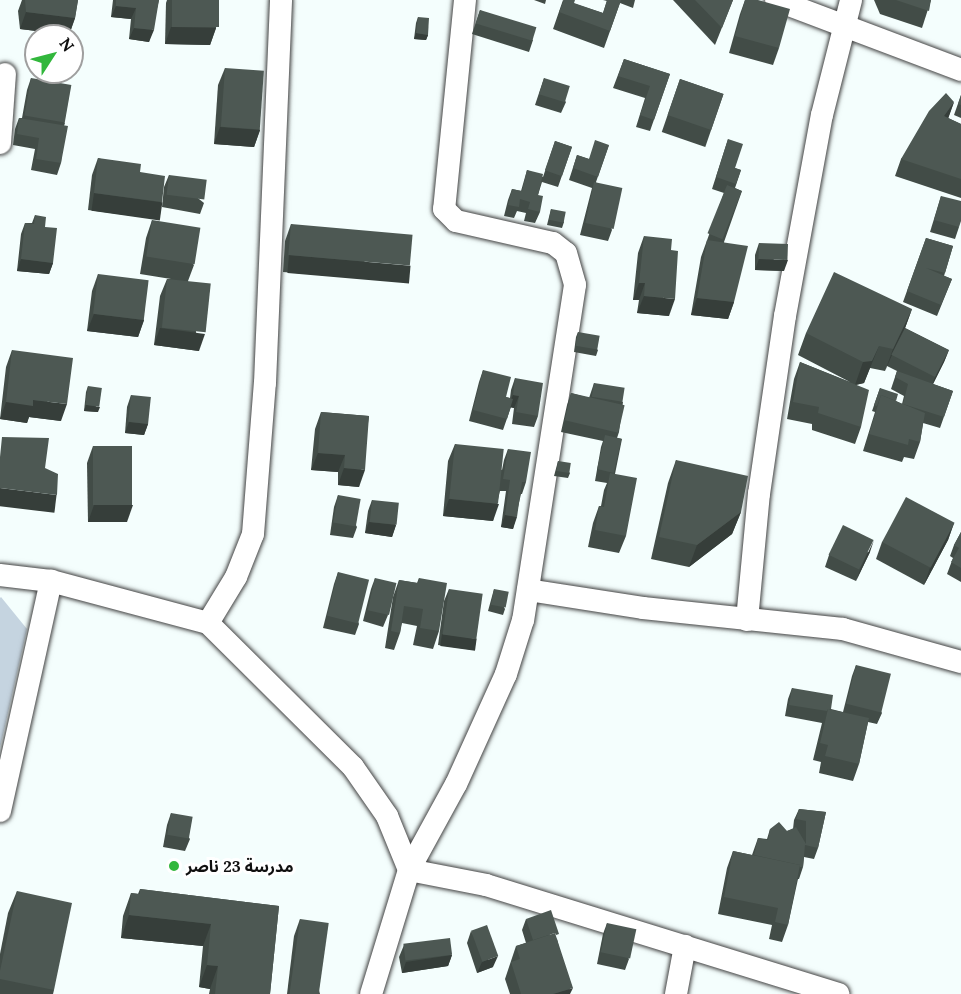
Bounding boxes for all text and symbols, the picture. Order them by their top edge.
north arrow [24,24,84,84]
text: N [55,34,79,55]
place label: مدرسة 23 ناصر [186,856,293,876]
marker: مدرسة 23 ناصر [167,859,181,873]

